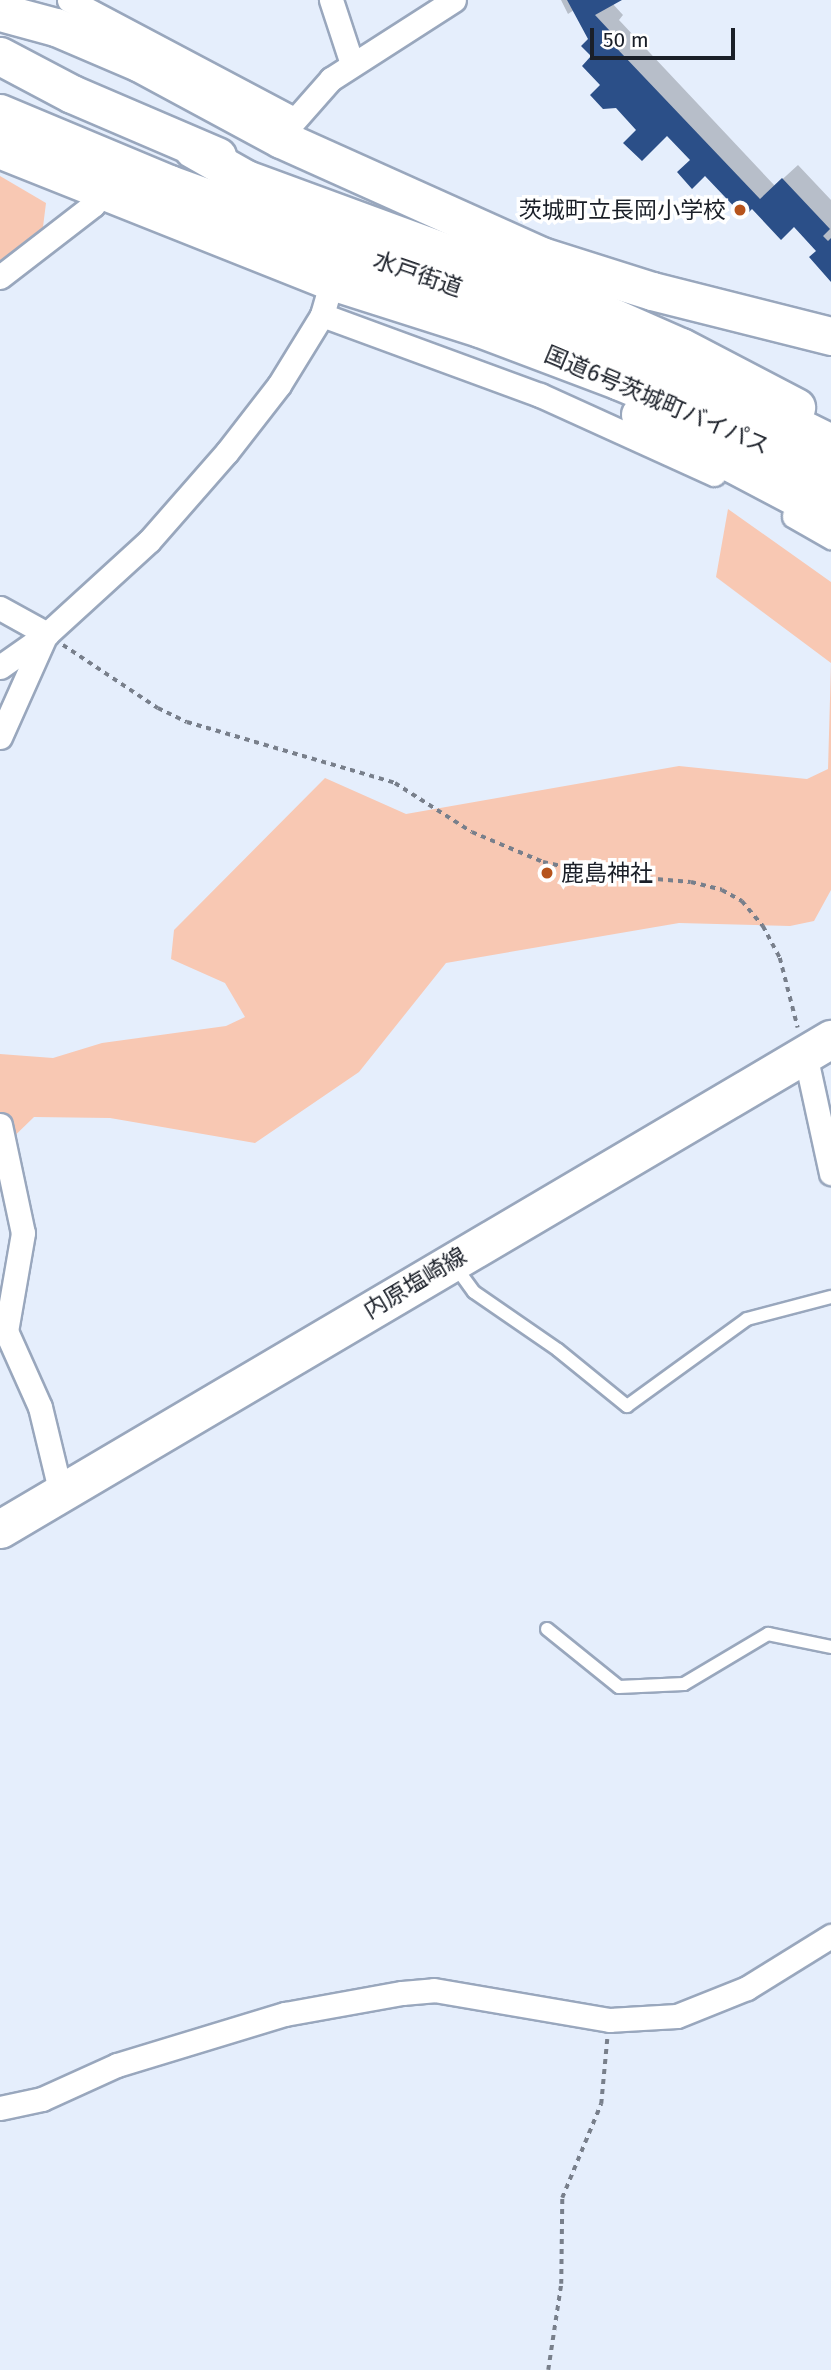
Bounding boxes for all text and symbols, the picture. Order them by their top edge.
scale bar [593,14,738,58]
text: 50 m [603,27,649,53]
place label: 茨城町立長岡小学校 [519,196,726,224]
marker: 茨城町立長岡小学校 [732,202,748,218]
street label: 水戸街道 [370,246,466,302]
street label: 国道6号茨城町バイパス [540,340,774,460]
place label: 鹿島神社 [561,859,653,887]
marker: 鹿島神社 [539,865,555,881]
street label: 内原塩崎線 [359,1242,471,1324]

